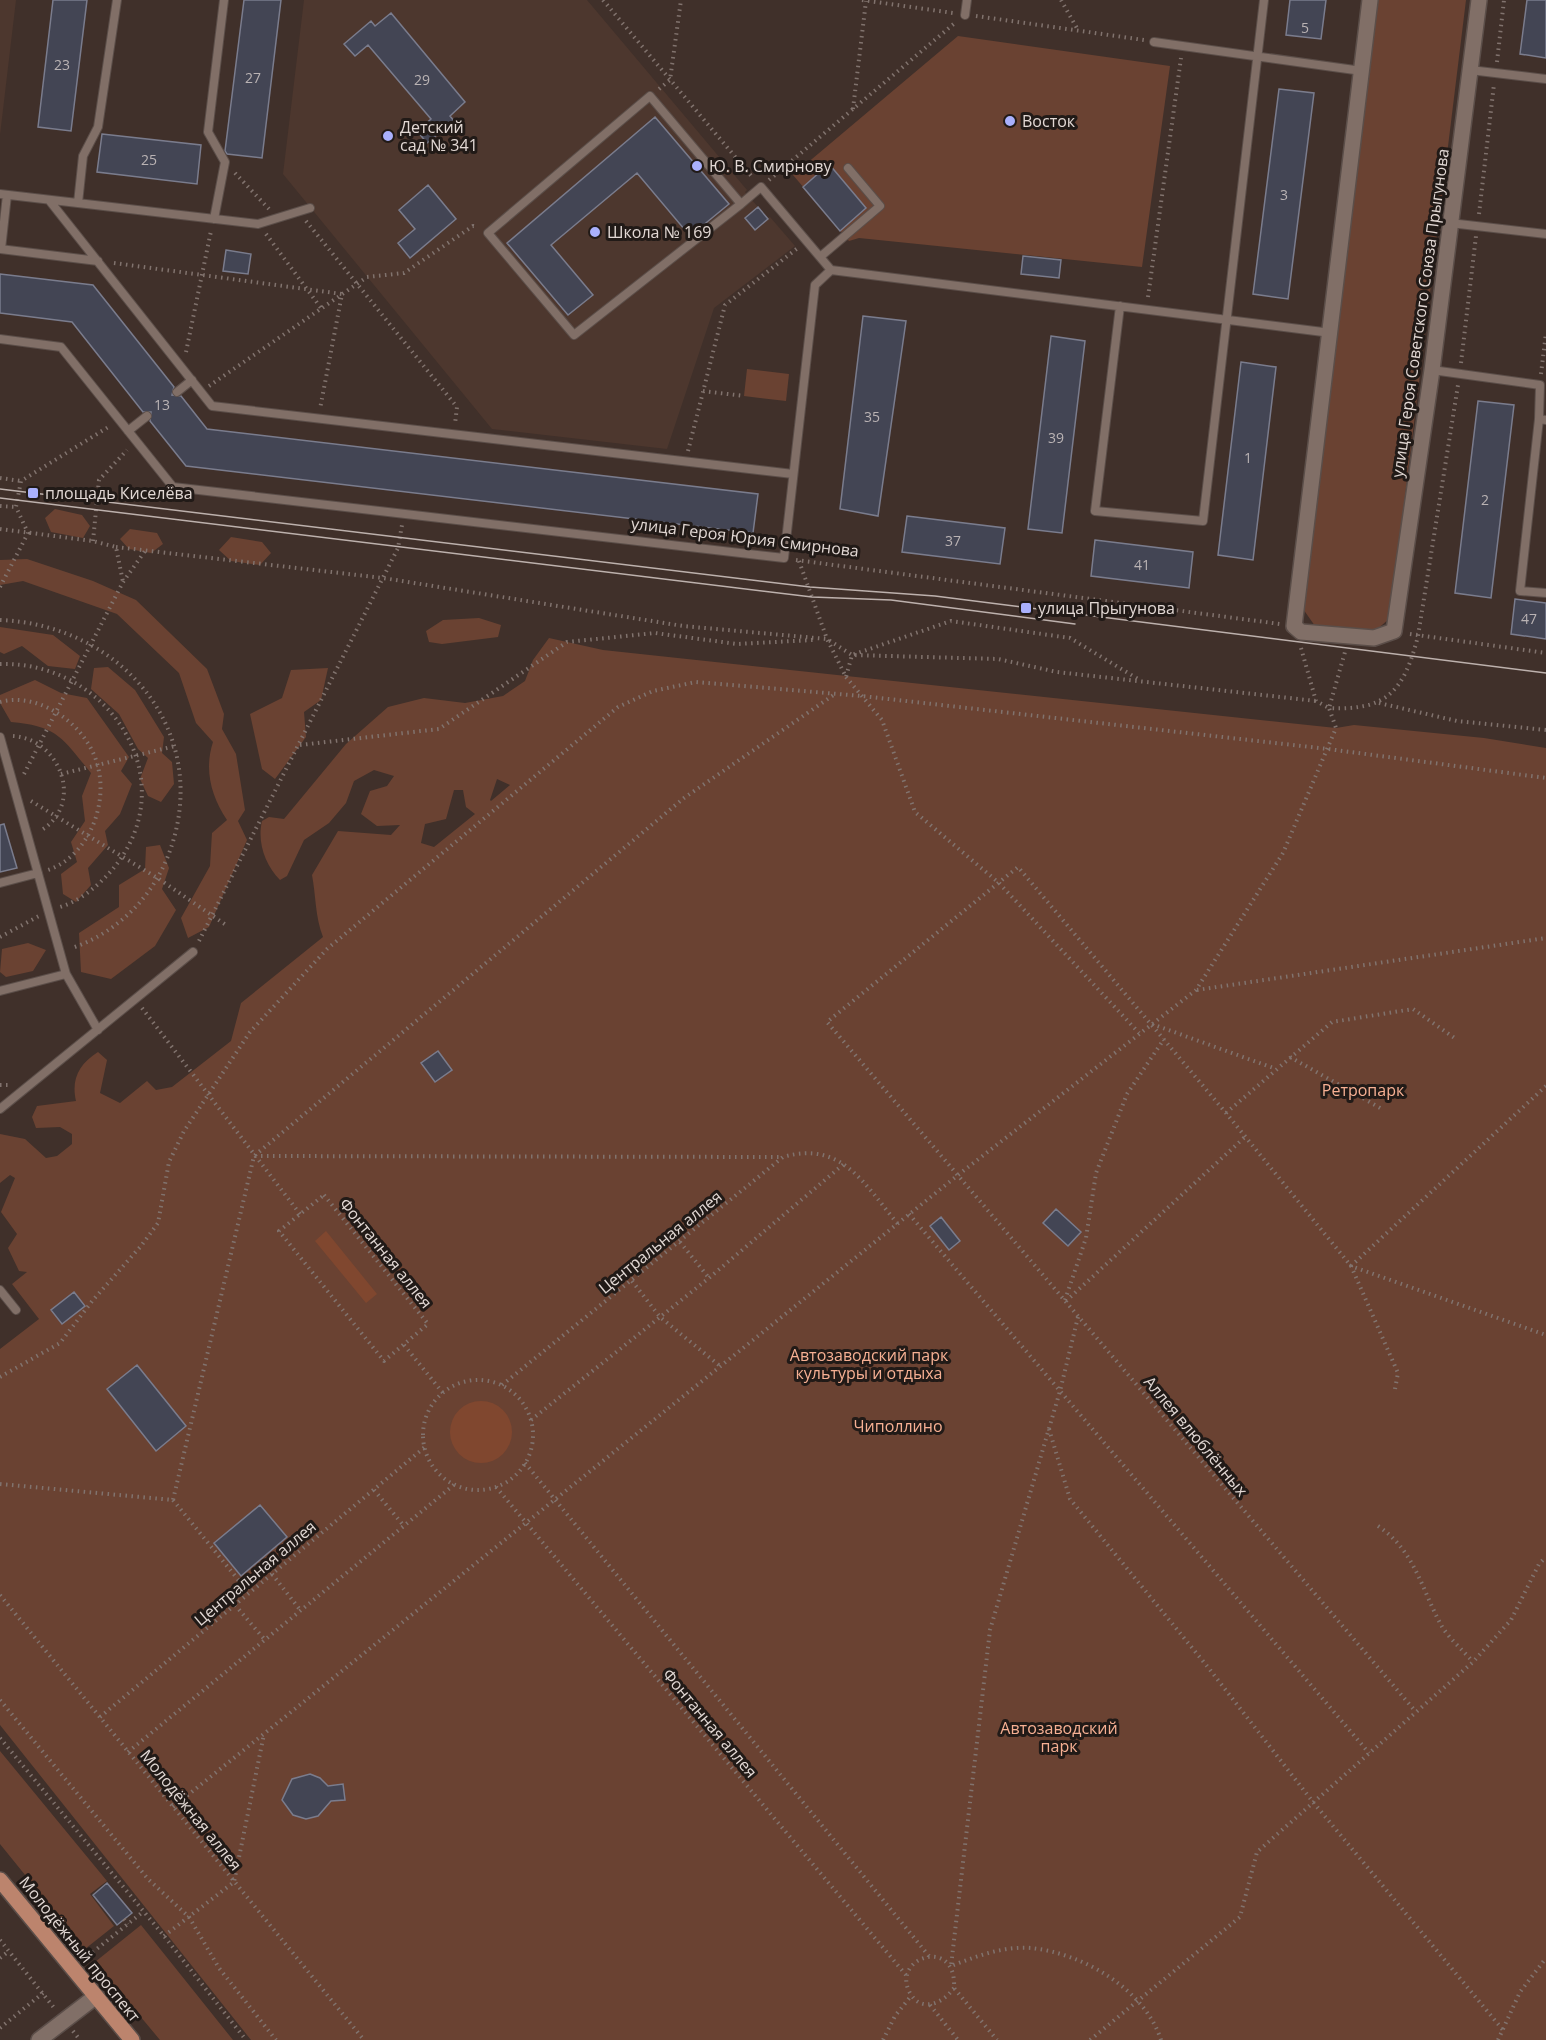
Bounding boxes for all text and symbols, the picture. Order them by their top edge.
house number: 5 [1301,18,1309,37]
house number: 23 [54,55,70,74]
house number: 27 [245,68,261,87]
house number: 29 [414,70,430,89]
place label: Восток [1022,110,1076,132]
marker: Восток [1003,114,1017,128]
place label: Детский сад № 341 [400,116,478,156]
marker: Детский сад № 341 [381,129,395,143]
street label: улица Героя Советского Союза Прыгунова [1386,147,1454,479]
house number: 25 [141,150,157,169]
place label: Ю. В. Смирнову [709,155,833,177]
marker: Ю. В. Смирнову [690,159,704,173]
house number: 3 [1280,185,1288,204]
place label: Школа № 169 [607,221,712,243]
marker: Школа № 169 [588,225,602,239]
house number: 13 [154,395,170,414]
house number: 35 [864,407,880,426]
house number: 39 [1048,428,1064,447]
house number: 1 [1244,448,1252,467]
place label: площадь Киселёва [45,482,193,504]
marker: площадь Киселёва [26,486,40,500]
house number: 2 [1481,490,1489,509]
street label: улица Героя Юрия Смирнова [630,512,860,562]
house number: 37 [945,531,961,550]
house number: 41 [1134,555,1150,574]
place label: улица Прыгунова [1038,597,1175,619]
marker: улица Прыгунова [1019,601,1033,615]
house number: 47 [1521,609,1537,628]
park label: Ретропарк [1322,1079,1405,1101]
street label: Центральная аллея [594,1185,726,1299]
street label: Фонтанная аллея [335,1193,437,1313]
park label: Автозаводский парк культуры и отдыха [790,1344,949,1384]
street label: Аллея влюблённых [1139,1371,1253,1501]
park label: Чиполлино [853,1415,943,1437]
street label: Центральная аллея [189,1515,321,1631]
street label: Фонтанная аллея [658,1664,762,1782]
park label: Автозаводский парк [1000,1717,1118,1757]
street label: Молодёжная аллея [135,1745,247,1875]
street label: Молодёжный проспект [14,1872,146,2027]

